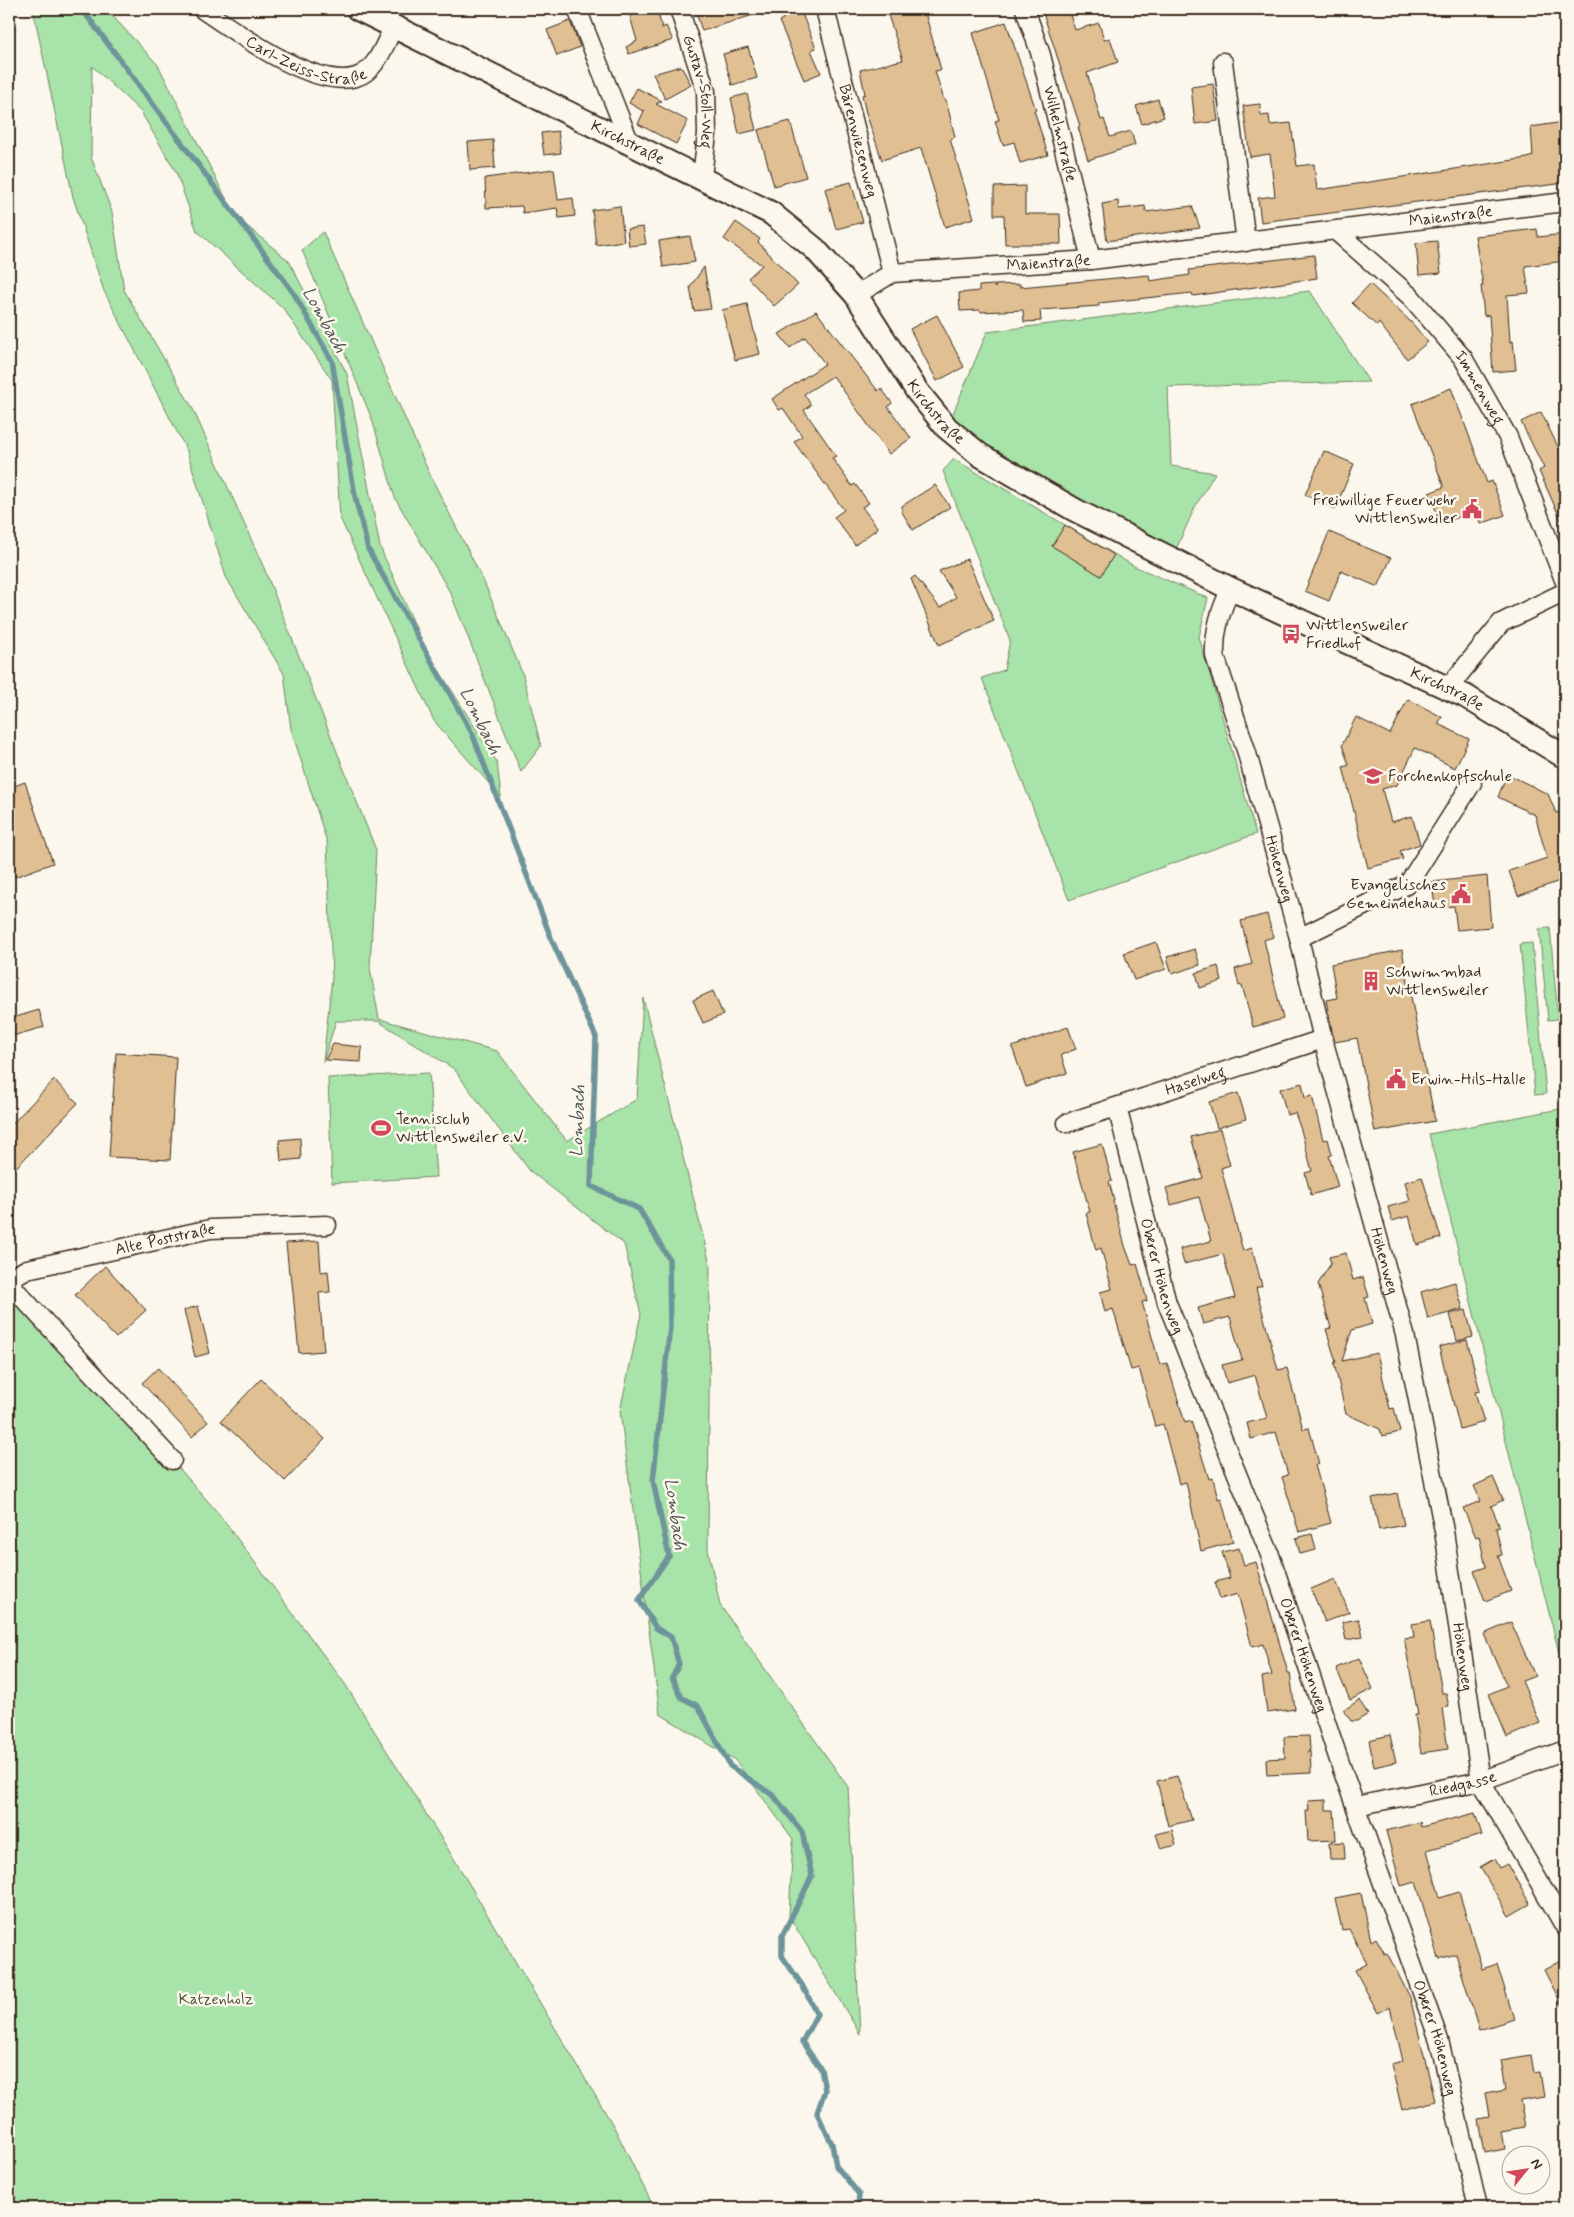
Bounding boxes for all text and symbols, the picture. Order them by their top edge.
street label: Carl-Zeiss-Straße [242,31,371,90]
street label: Gustav-Stoll-Weg [678,32,718,150]
street label: Bärenwiesenweg [834,82,883,200]
street label: Wilhelmstraße [1038,84,1082,184]
street label: Kirchstraße [587,115,668,169]
street label: Maienstraße [1408,200,1494,232]
street label: Maienstraße [1006,250,1091,276]
water label: Lombach [296,283,352,358]
street label: Immenweg [1450,346,1509,429]
street label: Kirchstraße [902,375,970,449]
place label: Freiwillige Feuerwehr Wittlensweiler [1313,490,1457,529]
public building icon: Freiwillige Feuerwehr Wittlensweiler [1461,498,1483,520]
place label: Wittlensweiler Friedhof [1306,615,1409,654]
bus stop icon: Wittlensweiler Friedhof [1280,623,1302,645]
street label: Kirchstraße [1407,662,1488,716]
water label: Lombach [453,683,507,759]
school or university icon: Forchenkopfschule [1362,765,1384,787]
place label: Forchenkopfschule [1388,766,1512,787]
street label: Höhenweg [1260,833,1299,905]
place label: Evangelisches Gemeindehaus [1346,875,1446,914]
public building icon: Evangelisches Gemeindehaus [1450,883,1472,905]
place label: Schwimmbad Wittlensweiler [1386,962,1489,1001]
building icon: Schwimmbad Wittlensweiler [1360,970,1382,992]
street label: Haselweg [1162,1061,1228,1101]
public building icon: Erwin-Hils-Halle [1385,1068,1407,1090]
place label: Erwin-Hils-Halle [1411,1069,1526,1090]
water label: Lombach [565,1084,591,1157]
place label: Tennisclub Wittlensweiler e.V. [396,1109,527,1148]
sports icon: Tennisclub Wittlensweiler e.V. [370,1117,392,1139]
street label: Oberer Höhenweg [1135,1216,1189,1337]
street label: Alte Poststraße [113,1218,216,1260]
street label: Höhenweg [1365,1225,1404,1297]
water label: Lombach [658,1477,692,1552]
street label: Oberer Höhenweg [1275,1595,1333,1715]
street label: Höhenweg [1447,1621,1478,1692]
street label: Riedgasse [1427,1766,1499,1802]
street label: Oberer Höhenweg [1408,1977,1462,2098]
park label: Katzenholz [179,1989,254,2010]
north arrow [1502,2144,1552,2194]
text: N [1526,2155,1547,2173]

